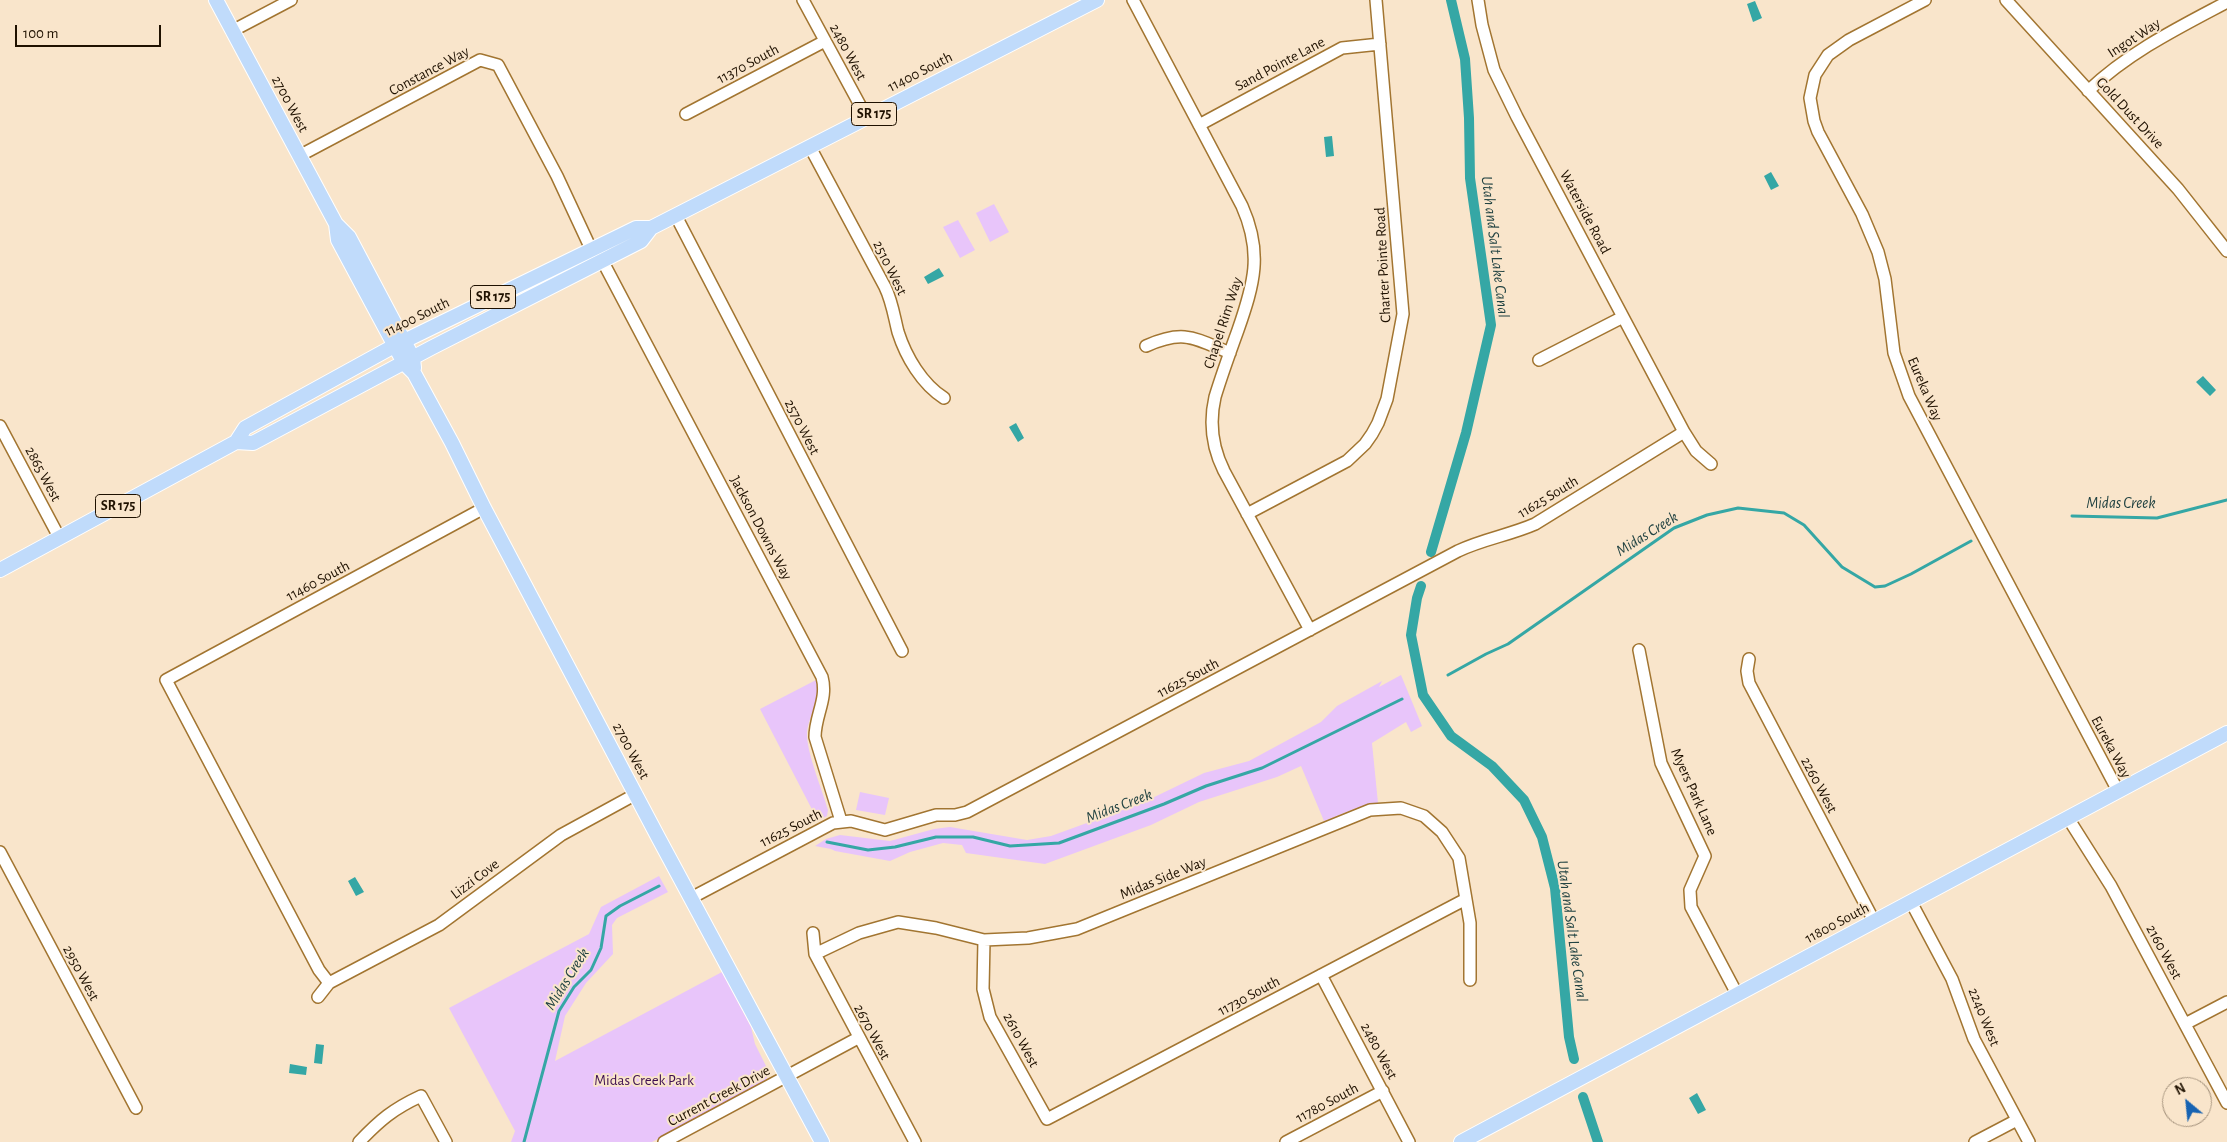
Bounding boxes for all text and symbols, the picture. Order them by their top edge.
street label: Ingot Way [2104,14,2164,62]
scale bar [18,15,164,47]
street label: 2480 West [826,21,870,83]
text: 100 m [23,26,58,41]
street label: Sand Pointe Lane [1232,33,1328,95]
street label: 11370 South [714,40,782,88]
street label: Constance Way [386,42,472,100]
street label: 11400 South [885,48,955,96]
street label: 2700 West [268,73,312,135]
street label: Gold Dust Drive [2092,73,2168,153]
road number: SR 175 [852,102,896,126]
street label: Waterside Road [1555,167,1615,257]
water label: Utah and Salt Lake Canal [1477,175,1513,319]
street label: Charter Pointe Road [1371,207,1395,323]
street label: 2510 West [869,238,911,298]
street label: Chapel Rim Way [1200,275,1246,371]
road number: SR 175 [470,286,516,308]
street label: 11400 South [381,294,453,340]
street label: Eureka Way [1903,354,1947,424]
street label: 2570 West [780,396,824,458]
street label: 2865 West [21,443,65,505]
street label: 11625 South [1515,472,1581,522]
street label: Jackson Downs Way [726,473,796,583]
water label: Midas Creek [2086,493,2156,513]
road number: SR 175 [96,494,140,518]
water label: Midas Creek [1612,507,1682,561]
street label: 11460 South [283,557,353,605]
street label: 11625 South [1154,654,1222,702]
street label: Eureka Way [2087,713,2135,781]
street label: 2700 West [609,720,653,782]
street label: Myers Park Lane [1667,746,1721,838]
street label: 2260 West [1797,754,1841,816]
water label: Midas Creek [1083,785,1155,827]
street label: 11625 South [757,805,825,851]
street label: Midas Side Way [1117,852,1209,904]
street label: Lizzi Cove [447,855,503,903]
water label: Utah and Salt Lake Canal [1553,859,1591,1003]
street label: 11800 South [1802,899,1872,947]
street label: 2160 West [2142,922,2186,982]
street label: 2950 West [59,942,103,1004]
water label: Midas Creek [540,944,594,1014]
street label: 11730 South [1215,972,1283,1020]
street label: 2240 West [1964,985,2004,1049]
street label: 2670 West [850,1001,894,1063]
street label: 2610 West [999,1010,1043,1070]
street label: 2480 West [1357,1020,1401,1082]
street label: Current Creek Drive [665,1061,773,1131]
park label: Midas Creek Park [594,1071,694,1089]
north arrow [2162,1077,2212,1127]
street label: 11780 South [1293,1079,1361,1127]
text: N [2173,1081,2188,1098]

